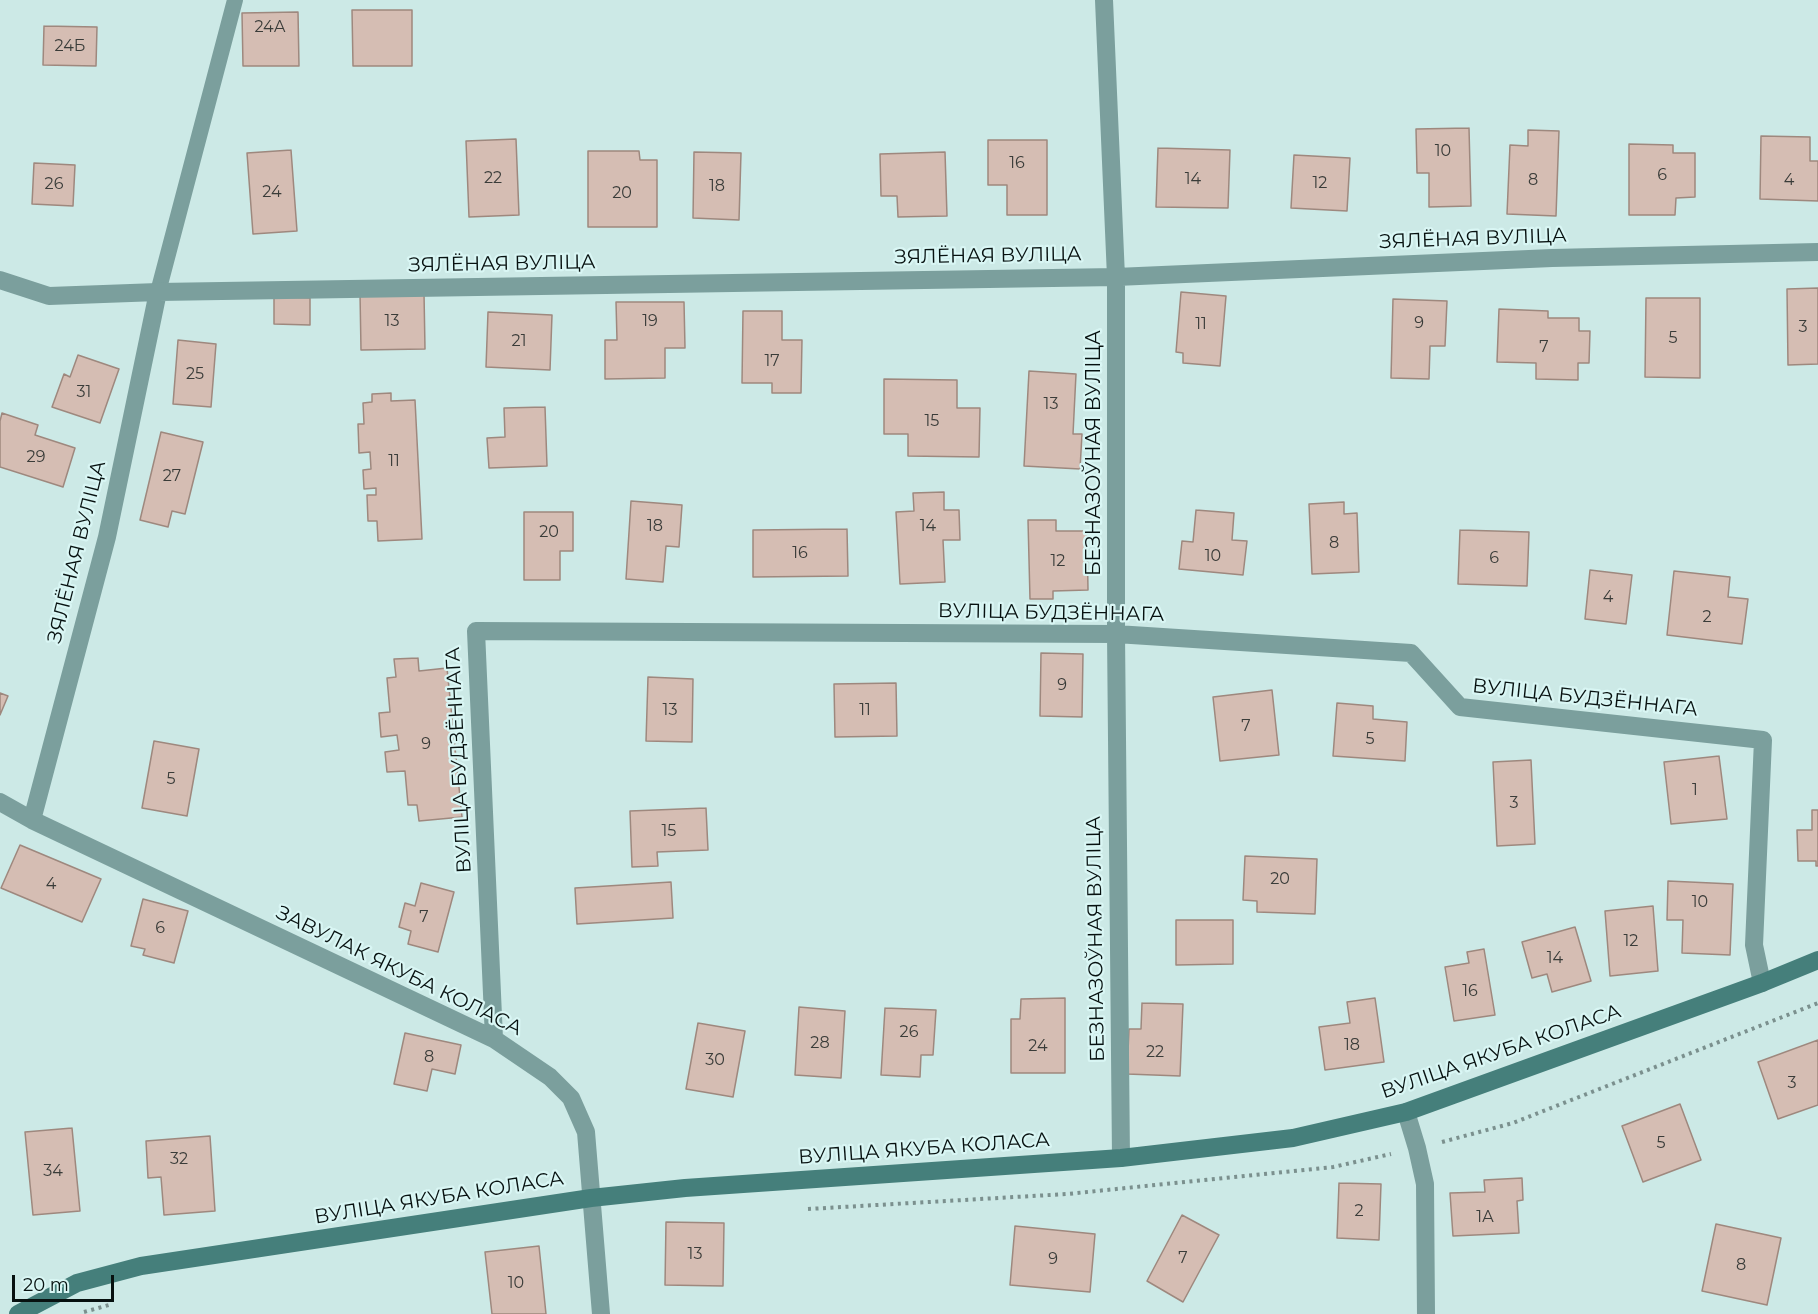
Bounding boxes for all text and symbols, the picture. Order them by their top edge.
house number: 24А [254,17,286,37]
house number: 24Б [55,36,85,56]
house number: 10 [1435,141,1451,161]
house number: 16 [1009,153,1025,173]
house number: 6 [1657,165,1667,185]
house number: 22 [484,168,502,188]
house number: 14 [1185,169,1201,189]
house number: 8 [1528,170,1538,190]
house number: 4 [1784,170,1794,190]
house number: 12 [1313,173,1327,193]
house number: 26 [45,174,63,194]
house number: 18 [709,176,725,196]
house number: 24 [262,182,282,202]
house number: 20 [612,183,632,203]
street label: ЗЯЛЁНАЯ ВУЛІЦА [1379,224,1567,254]
street label: ЗЯЛЁНАЯ ВУЛІЦА [894,242,1082,270]
street label: ЗЯЛЁНАЯ ВУЛІЦА [408,250,596,278]
house number: 13 [385,311,399,331]
house number: 19 [642,311,658,331]
house number: 9 [1414,313,1424,333]
house number: 11 [1195,314,1207,334]
house number: 3 [1798,317,1808,337]
house number: 5 [1668,328,1678,348]
street label: БЕЗНАЗОЎНАЯ ВУЛІЦА [1082,330,1106,576]
house number: 21 [512,331,526,351]
house number: 7 [1539,337,1549,357]
house number: 17 [764,351,780,371]
house number: 25 [186,364,204,384]
house number: 31 [77,382,91,402]
house number: 13 [1044,394,1058,414]
house number: 15 [925,411,939,431]
house number: 29 [27,447,45,467]
house number: 11 [388,451,400,471]
street label: ЗЯЛЁНАЯ ВУЛІЦА [43,458,111,646]
house number: 27 [163,466,181,486]
house number: 18 [647,516,663,536]
house number: 14 [920,516,936,536]
house number: 20 [539,522,559,542]
house number: 8 [1329,533,1339,553]
house number: 16 [792,543,808,563]
house number: 10 [1205,546,1221,566]
house number: 6 [1489,548,1499,568]
house number: 12 [1051,551,1065,571]
house number: 4 [1603,587,1613,607]
street label: ВУЛІЦА БУДЗЁННАГА [938,599,1164,627]
house number: 2 [1702,607,1712,627]
street label: ВУЛІЦА БУДЗЁННАГА [441,646,477,874]
street label: ВУЛІЦА БУДЗЁННАГА [1471,674,1699,722]
house number: 9 [1057,675,1067,695]
house number: 13 [663,700,677,720]
house number: 11 [859,700,871,720]
house number: 7 [1241,716,1251,736]
house number: 5 [1365,729,1375,749]
house number: 9 [421,734,431,754]
house number: 5 [166,769,176,789]
house number: 1 [1692,780,1698,800]
house number: 3 [1509,793,1519,813]
street label: БЕЗНАЗОЎНАЯ ВУЛІЦА [1082,816,1110,1062]
house number: 15 [662,821,676,841]
house number: 20 [1270,869,1290,889]
house number: 4 [46,874,56,894]
house number: 10 [1692,892,1708,912]
street label: ЗАВУЛАК ЯКУБА КОЛАСА [272,901,526,1041]
house number: 7 [419,907,429,927]
house number: 6 [155,918,165,938]
house number: 12 [1624,931,1638,951]
house number: 14 [1547,948,1563,968]
house number: 16 [1462,981,1478,1001]
street label: ВУЛІЦА ЯКУБА КОЛАСА [1378,1000,1624,1104]
house number: 26 [900,1022,918,1042]
house number: 28 [810,1033,830,1053]
house number: 18 [1344,1035,1360,1055]
house number: 24 [1028,1036,1048,1056]
house number: 22 [1146,1042,1164,1062]
house number: 8 [424,1047,434,1067]
house number: 30 [705,1050,725,1070]
house number: 3 [1787,1073,1797,1093]
street label: ВУЛІЦА ЯКУБА КОЛАСА [797,1128,1051,1170]
house number: 5 [1656,1133,1666,1153]
house number: 32 [170,1149,188,1169]
house number: 34 [43,1161,63,1181]
street label: ВУЛІЦА ЯКУБА КОЛАСА [313,1166,565,1230]
house number: 2 [1354,1201,1364,1221]
house number: 1А [1476,1207,1494,1227]
house number: 13 [688,1244,702,1264]
house number: 7 [1178,1248,1188,1268]
house number: 9 [1048,1249,1058,1269]
house number: 8 [1736,1255,1746,1275]
scale bar [15,1263,117,1301]
house number: 10 [508,1273,524,1293]
text: 20 m [23,1274,69,1296]

